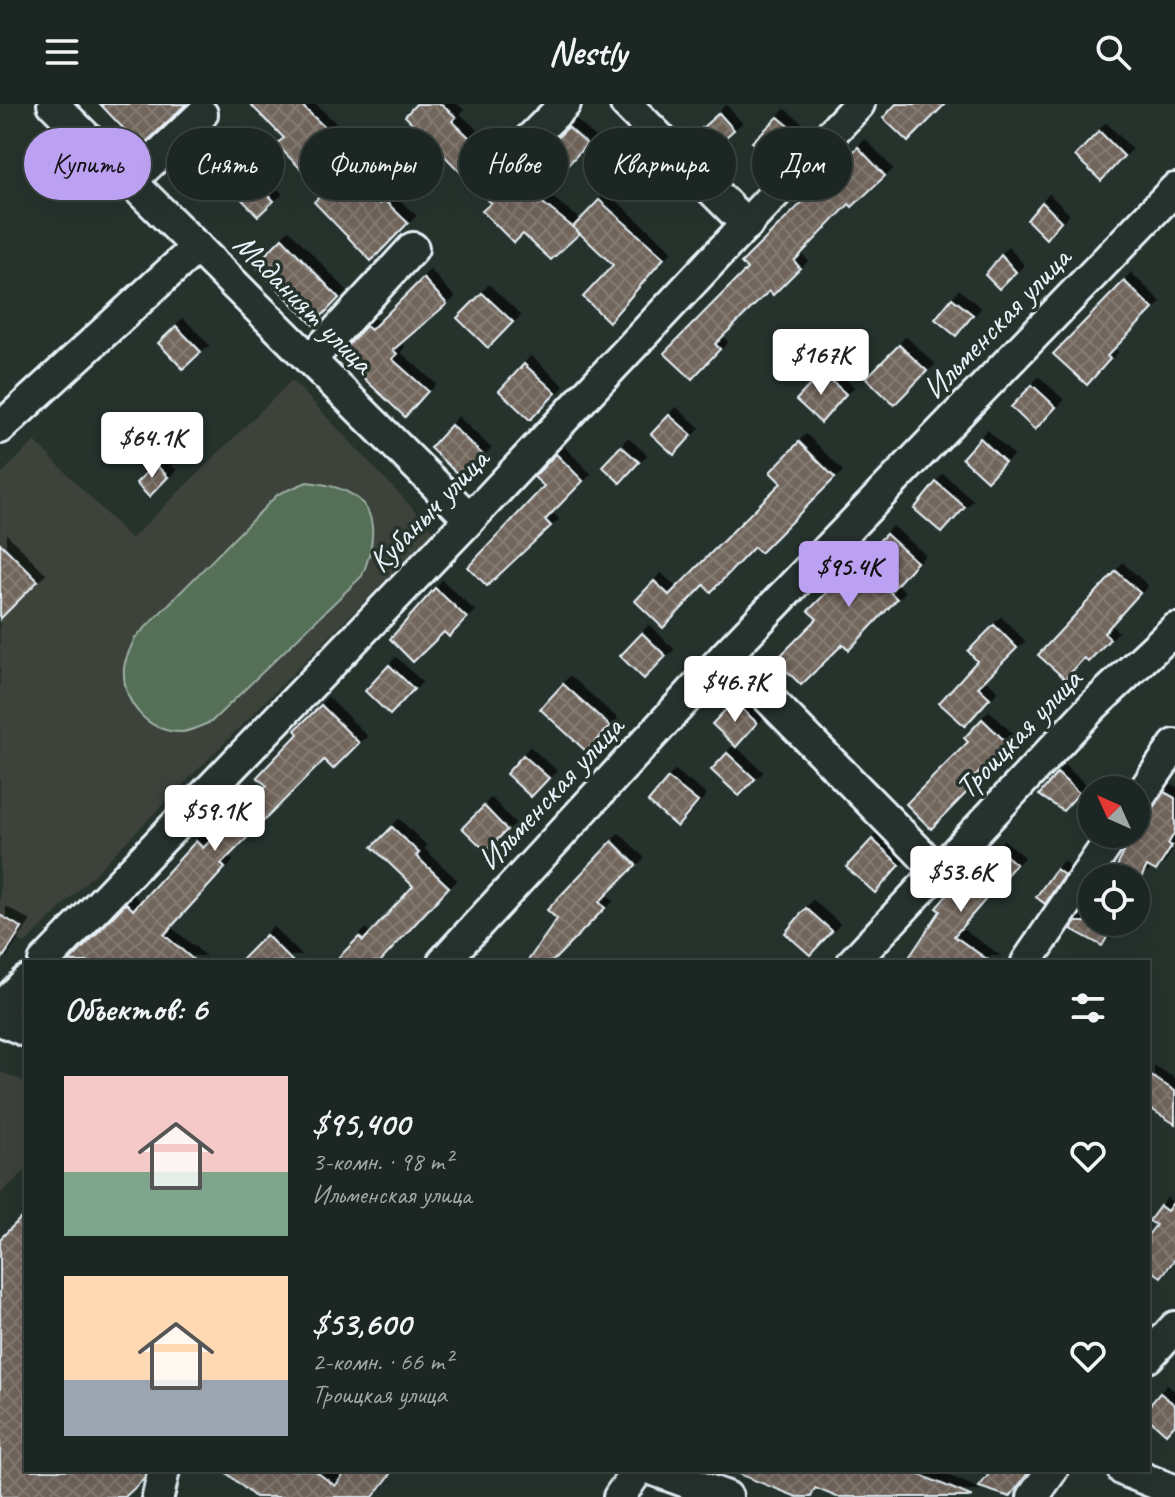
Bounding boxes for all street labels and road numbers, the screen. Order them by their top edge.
street label: Маданият улица [225,224,384,384]
street label: Ильменская улица [913,236,1081,408]
street label: Кубаныч улица [359,438,500,581]
street label: Троицкая улица [946,658,1092,807]
street label: Ильменская улица [468,705,634,879]

